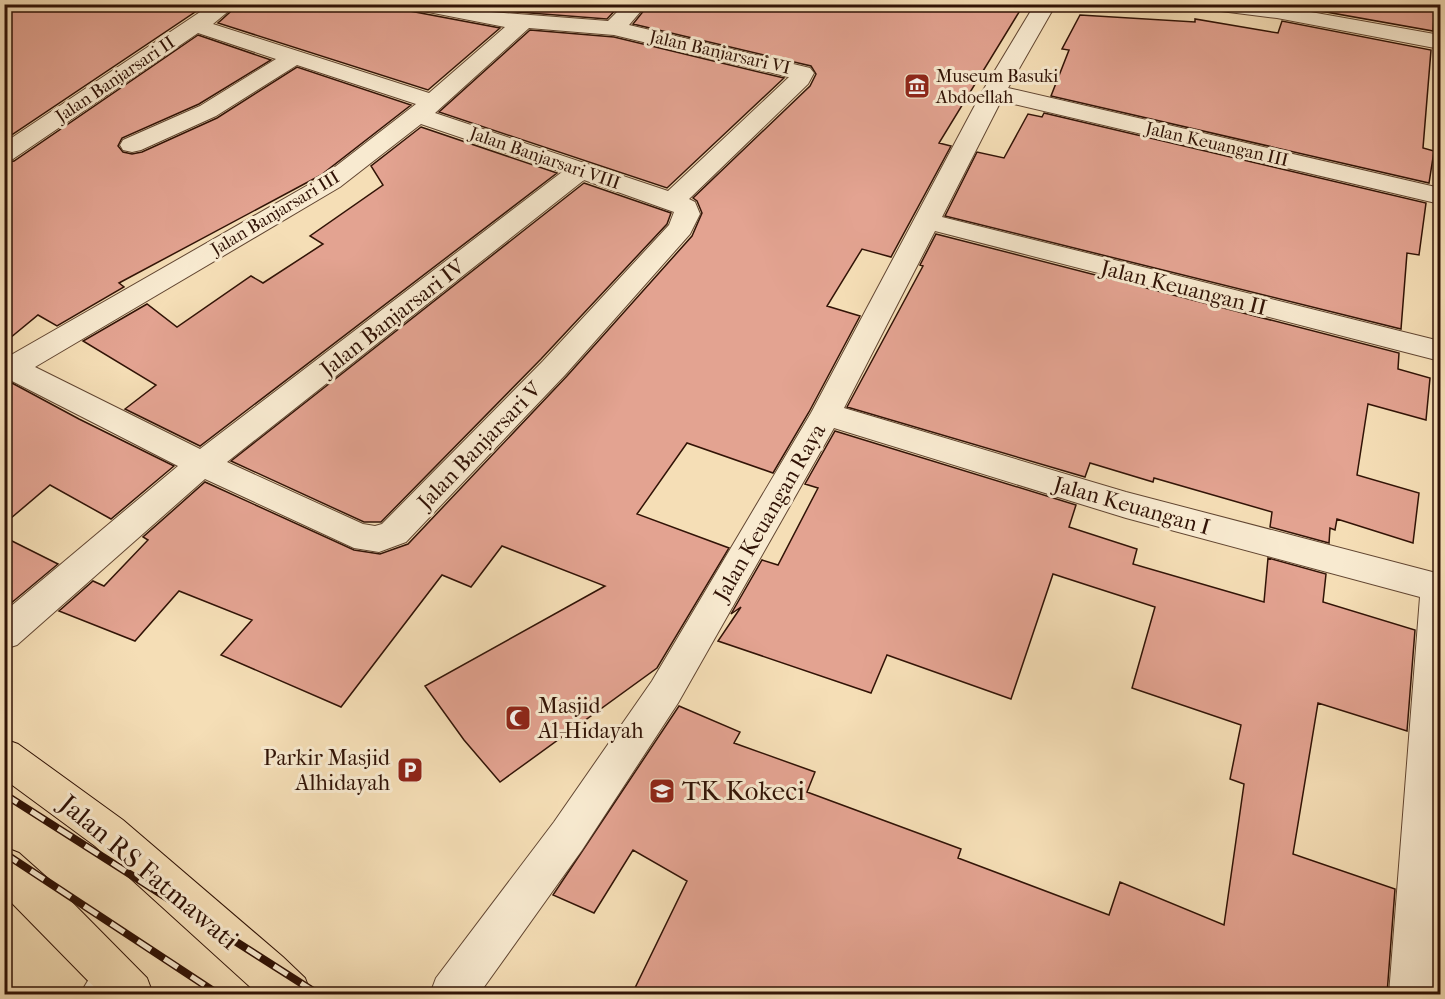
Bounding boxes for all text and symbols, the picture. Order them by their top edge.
street label: Jalan Banjarsari VI [645,26,792,79]
street label: Jalan Banjarsari II [50,32,179,128]
place label: Museum Basuki Abdoellah [935,66,1059,108]
museum icon: Museum Basuki Abdoellah [902,71,932,101]
street label: Jalan Keuangan III [1141,117,1290,171]
street label: Jalan Banjarsari VIII [465,122,623,194]
street label: Jalan Banjarsari III [205,167,343,261]
street label: Jalan Banjarsari IV [314,253,470,383]
street label: Jalan Keuangan II [1096,254,1270,321]
street label: Jalan Banjarsari V [411,376,548,516]
street label: Jalan Keuangan Raya [707,418,832,608]
street label: Jalan Keuangan I [1049,471,1213,541]
place label: Masjid Al-Hidayah [537,693,644,744]
mosque icon: Masjid Al-Hidayah [503,703,533,733]
place label: Parkir Masjid Alhidayah [263,745,391,796]
parking icon: Parkir Masjid Alhidayah [395,755,425,785]
place label: TK Kokeci [682,775,805,807]
school or university icon: TK Kokeci [647,776,677,806]
street label: Jalan RS Fatmawati [52,787,245,956]

